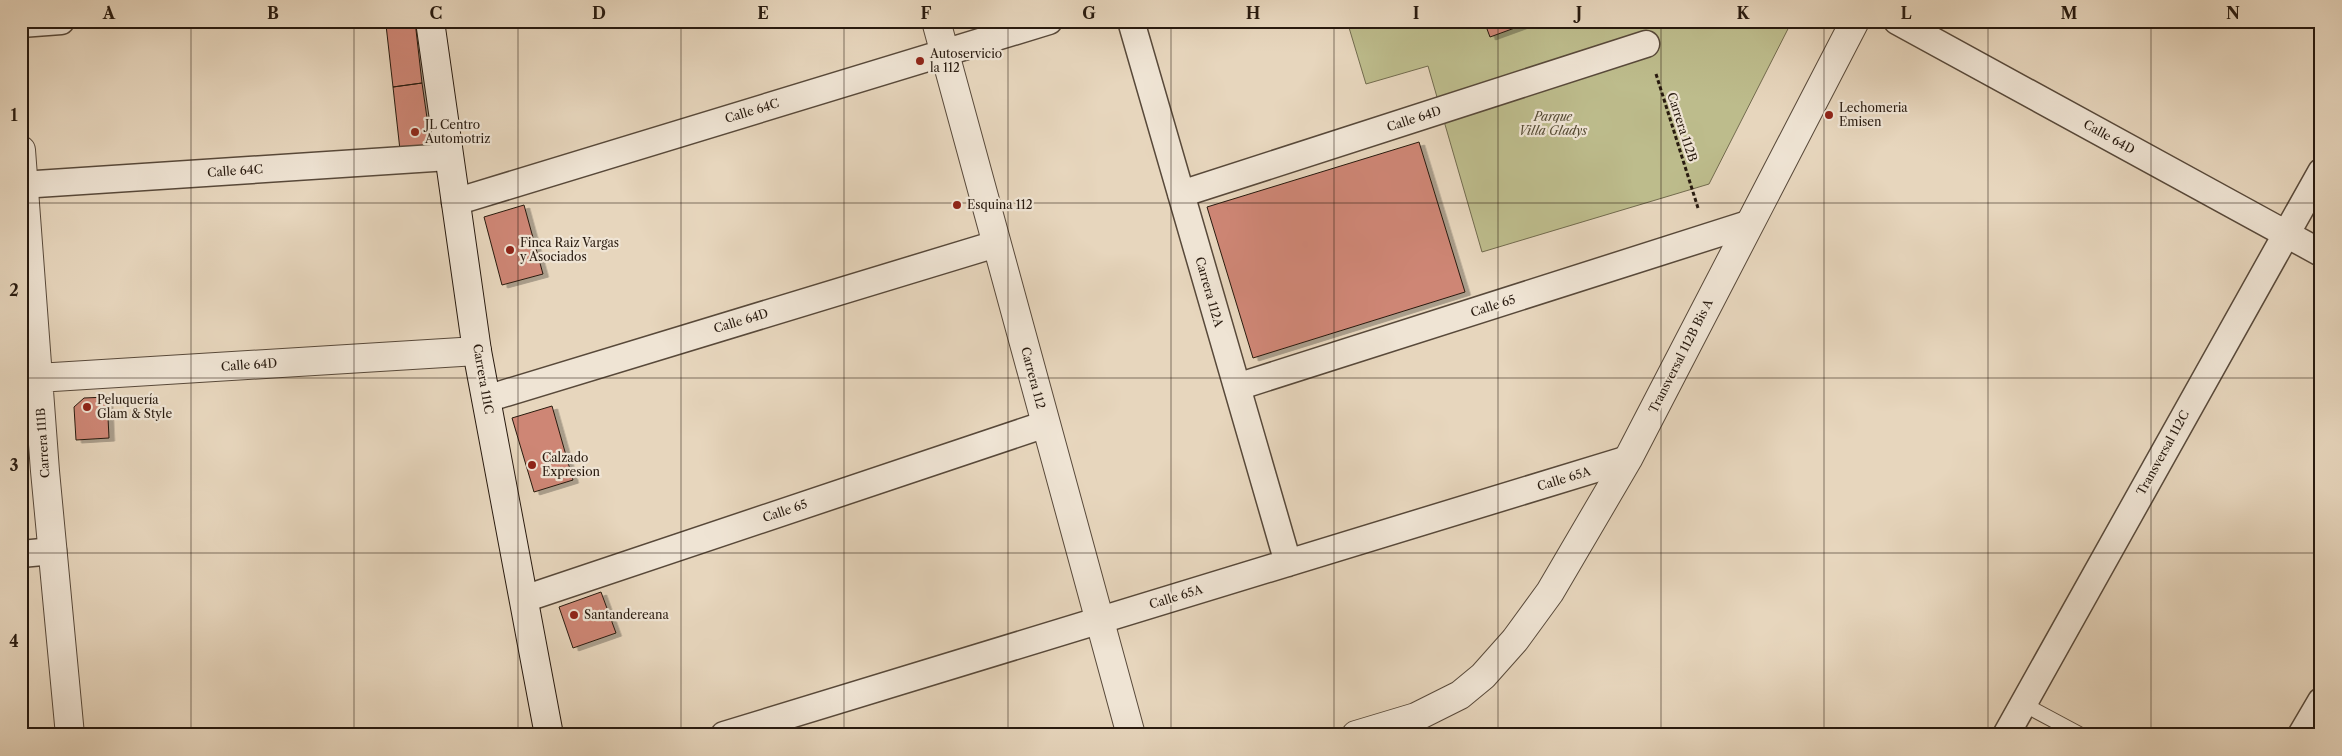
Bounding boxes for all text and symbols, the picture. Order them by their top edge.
text: A [102,3,116,23]
text: B [267,3,279,23]
text: C [430,3,442,23]
text: D [592,3,606,23]
text: E [757,3,769,23]
text: F [921,3,932,23]
text: G [1082,3,1096,23]
text: H [1246,3,1260,23]
text: I [1413,3,1420,23]
text: J [1573,3,1582,23]
text: K [1737,3,1751,23]
text: L [1900,3,1912,23]
text: M [2061,3,2078,23]
text: N [2226,3,2240,23]
place label: Autoservicio la 112 [929,46,1002,75]
marker: Autoservicio la 112 [914,55,926,67]
street label: Carrera 112B [1664,90,1701,163]
street label: Calle 64C [723,95,781,126]
place label: Lechomeria Emisen [1839,100,1908,129]
street label: Calle 64D [1385,103,1443,134]
text: 1 [10,105,18,125]
park label: Parque Villa Gladys [1519,109,1588,138]
marker: Lechomeria Emisen [1823,109,1835,121]
street label: Calle 64D [2081,116,2138,157]
place label: JL Centro Automotriz [423,117,490,146]
marker: JL Centro Automotriz [409,126,421,138]
street label: Calle 64C [207,161,263,180]
place label: Esquina 112 [967,197,1033,212]
marker: Esquina 112 [951,199,963,211]
place label: Finca Raiz Vargas y Asociados [519,235,619,264]
marker: Finca Raiz Vargas y Asociados [504,244,516,256]
street label: Carrera 112A [1192,255,1227,330]
text: 2 [9,280,19,300]
street label: Calle 65 [1469,291,1517,320]
street label: Transversal 112B Bis A [1645,295,1716,415]
street label: Calle 64D [712,305,770,336]
street label: Carrera 111C [470,343,497,415]
street label: Carrera 112 [1018,345,1049,411]
street label: Calle 64D [220,355,278,374]
place label: Peluquería Glam & Style [97,392,172,421]
marker: Peluquería Glam & Style [81,401,93,413]
street label: Carrera 111B [33,408,52,479]
street label: Transversal 112C [2133,408,2192,498]
place label: Calzado Expresion [542,450,601,479]
text: 3 [9,455,19,475]
marker: Calzado Expresion [526,459,538,471]
street label: Calle 65A [1535,463,1593,494]
street label: Calle 65 [761,496,809,525]
street label: Calle 65A [1147,581,1205,612]
place label: Santandereana [584,607,670,622]
marker: Santandereana [568,609,580,621]
text: 4 [9,631,19,651]

